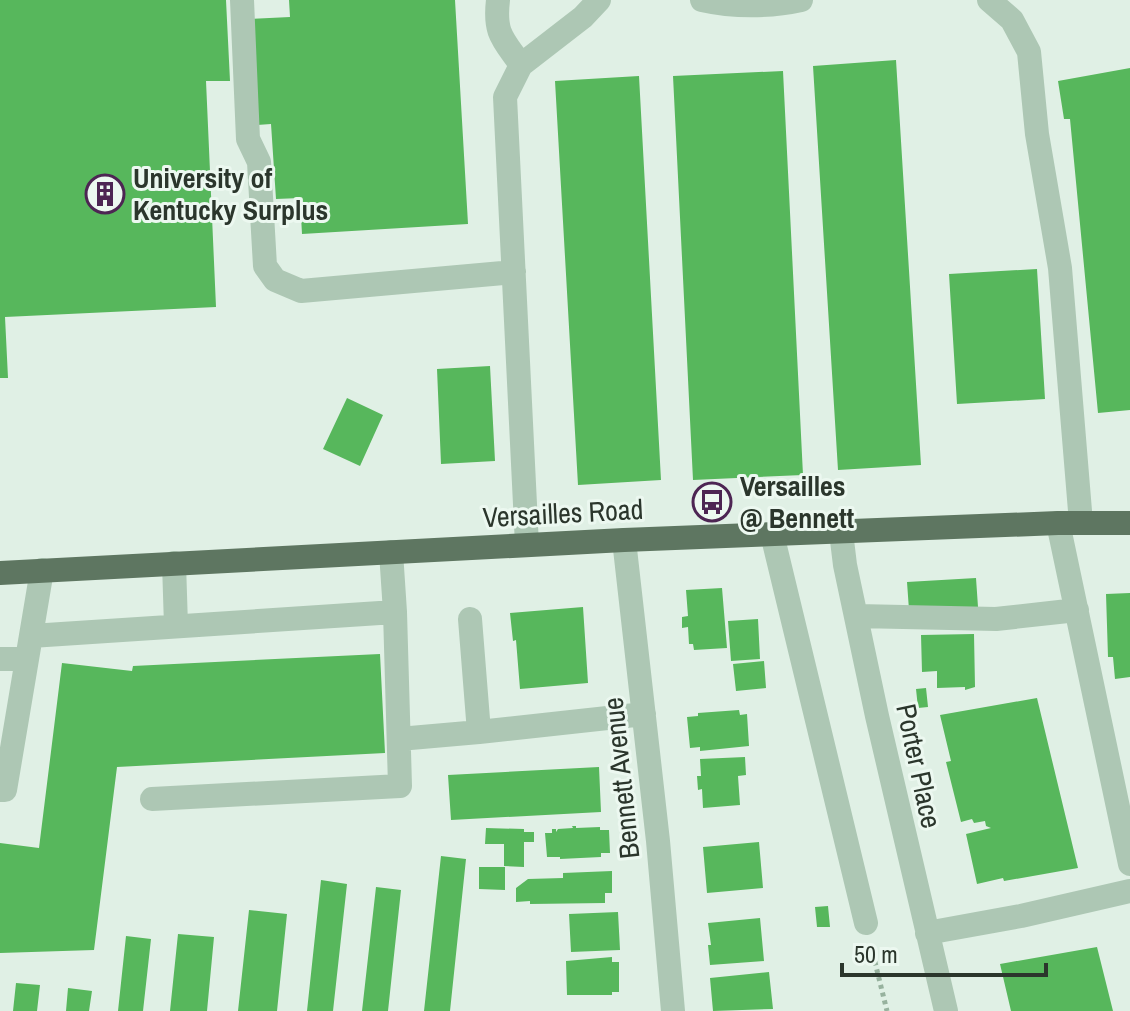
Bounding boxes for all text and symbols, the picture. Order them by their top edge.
place label: University of Kentucky Surplus [133,159,328,229]
building icon: University of Kentucky Surplus [84,173,126,215]
place label: Versailles @ Bennett [740,467,855,537]
bus stop icon: Versailles @ Bennett [691,481,733,523]
street label: Versailles Road [482,490,644,536]
street label: Bennett Avenue [594,696,648,860]
street label: Porter Place [887,700,951,832]
scale bar [842,927,1046,977]
text: 50 m [854,938,898,970]

